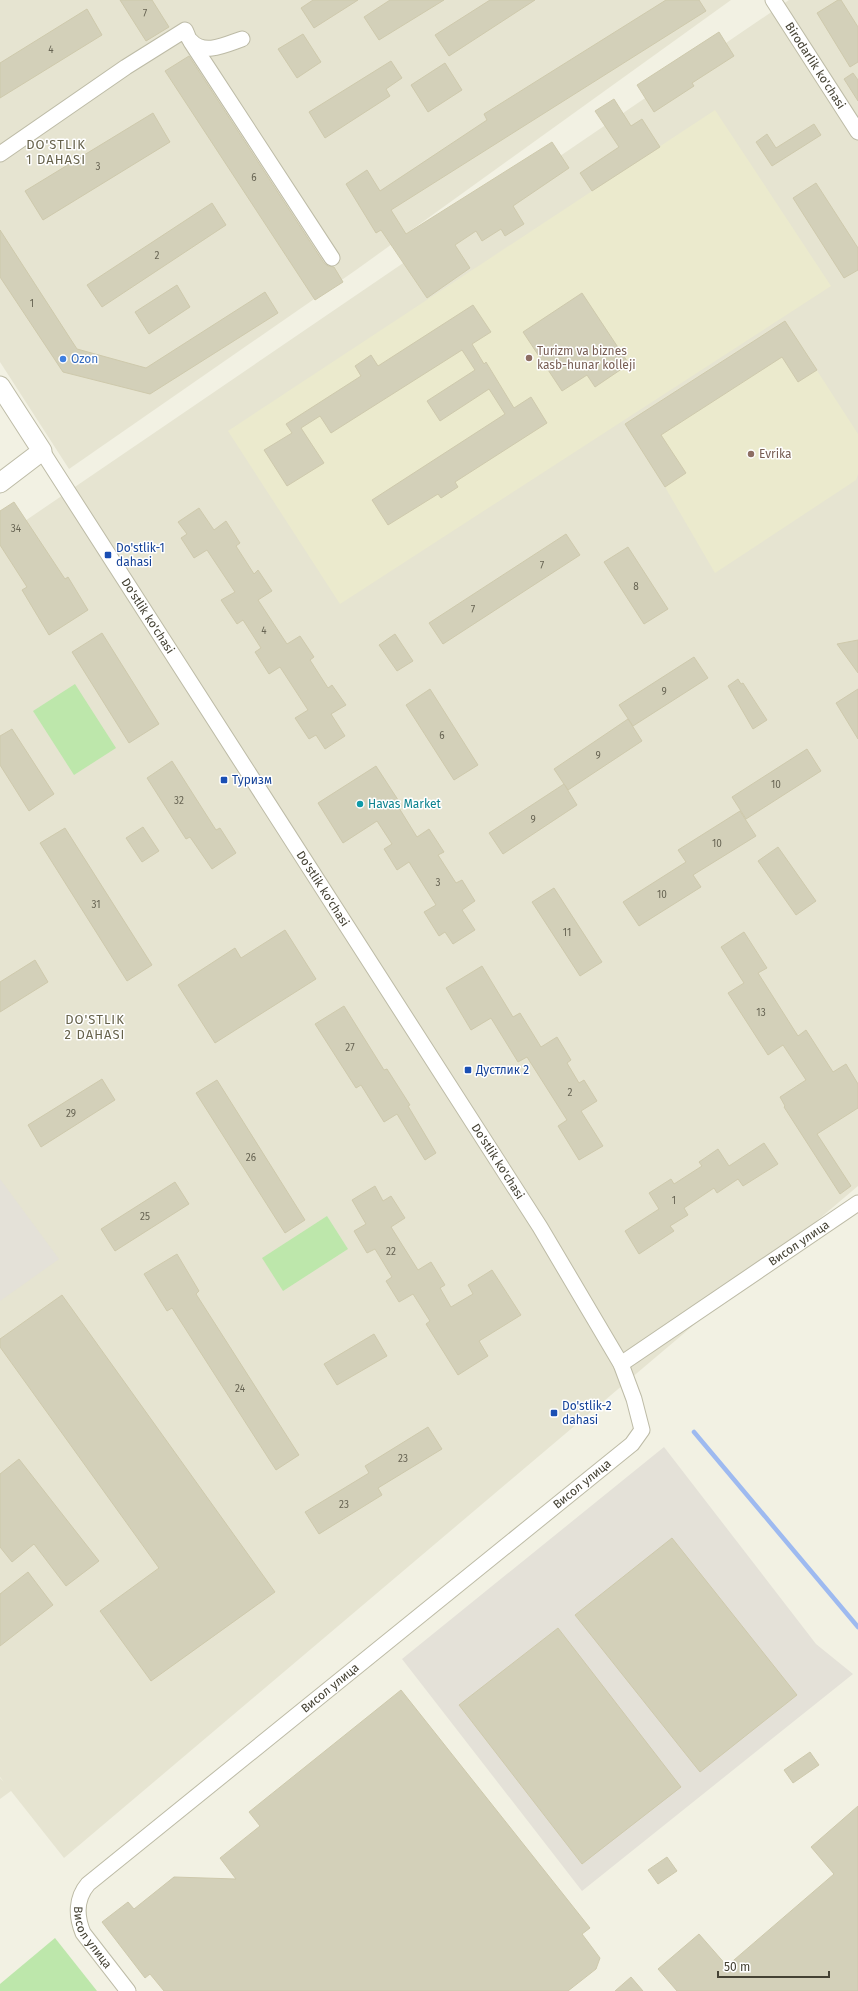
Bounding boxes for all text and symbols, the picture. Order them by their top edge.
house number: 7 [143,8,148,20]
street label: Birodarlik ko'chasi [782,20,848,112]
house number: 4 [48,44,54,56]
district label: DO'STLIK 1 DAHASI [26,137,86,167]
house number: 3 [96,161,101,173]
house number: 6 [251,172,257,184]
house number: 2 [155,250,160,262]
house number: 1 [30,298,34,310]
place label: Turizm va biznes kasb-hunar kolleji [537,344,636,372]
place label: Ozon [71,352,98,366]
marker: Turizm va biznes kasb-hunar kolleji [524,353,534,363]
marker: Ozon [58,354,68,364]
place label: Evrika [759,447,792,461]
marker: Evrika [746,449,756,459]
house number: 34 [11,523,22,535]
place label: Do'stlik-1 dahasi [116,541,165,569]
marker: Do'stlik-1 dahasi [103,550,113,560]
house number: 7 [540,560,545,572]
street label: Do'stlik ko'chasi [118,576,177,656]
house number: 8 [633,581,639,593]
house number: 7 [471,604,476,616]
house number: 4 [261,625,267,637]
house number: 9 [661,686,667,698]
house number: 6 [439,730,445,742]
house number: 9 [595,750,601,762]
place label: Туризм [232,773,272,787]
marker: Туризм [219,775,229,785]
house number: 10 [771,779,781,791]
house number: 32 [174,795,184,807]
place label: Havas Market [368,797,441,811]
marker: Havas Market [355,799,365,809]
house number: 9 [530,814,536,826]
house number: 10 [712,838,722,850]
street label: Do'stlik ko'chasi [293,848,352,929]
house number: 3 [436,877,441,889]
house number: 10 [657,889,667,901]
house number: 31 [91,899,101,911]
house number: 11 [563,927,571,939]
house number: 13 [756,1007,766,1019]
district label: DO'STLIK 2 DAHASI [65,1012,125,1042]
house number: 27 [345,1042,355,1054]
place label: Дустлик 2 [475,1063,529,1077]
marker: Дустлик 2 [463,1065,473,1075]
house number: 2 [568,1087,573,1099]
house number: 29 [66,1108,76,1120]
street label: Do'stlik ko'chasi [468,1121,527,1202]
house number: 26 [246,1152,256,1164]
house number: 1 [672,1195,676,1207]
house number: 25 [140,1211,150,1223]
street label: Висол улица [766,1218,832,1269]
house number: 22 [386,1246,396,1258]
house number: 24 [235,1383,246,1395]
place label: Do'stlik-2 dahasi [562,1399,612,1427]
marker: Do'stlik-2 dahasi [549,1408,559,1418]
house number: 23 [398,1453,408,1465]
street label: Висол улица [550,1456,614,1512]
house number: 23 [339,1499,349,1511]
street label: Висол улица [298,1660,362,1716]
street label: Висол улица [71,1906,115,1971]
scale bar [718,1953,829,1979]
text: 50 m [724,1960,750,1974]

